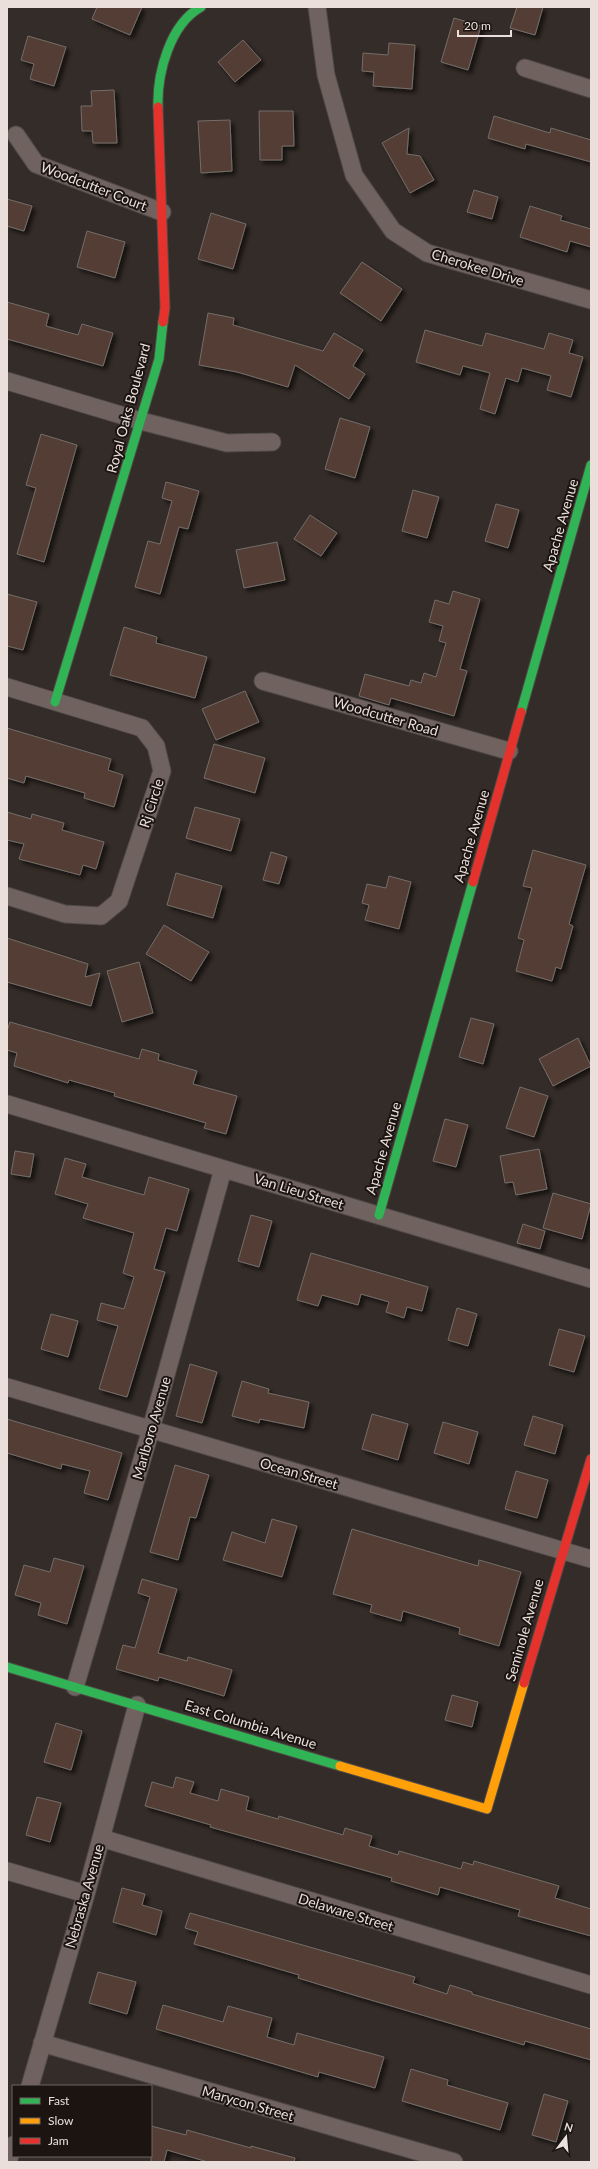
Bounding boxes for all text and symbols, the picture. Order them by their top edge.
scale bar [458,12,511,38]
text: 20 m [464,18,491,33]
street label: Woodcutter Court [39,158,149,214]
street label: Cherokee Drive [430,245,526,289]
street label: Royal Oaks Boulevard [102,341,154,475]
street label: Apache Avenue [539,477,581,573]
street label: Woodcutter Road [332,693,440,739]
street label: Rj Circle [135,776,167,830]
street label: Apache Avenue [450,788,492,884]
street label: Apache Avenue [362,1100,404,1196]
street label: Van Lieu Street [252,1169,346,1213]
street label: Marlboro Avenue [128,1375,174,1481]
street label: Ocean Street [258,1454,340,1492]
street label: Seminole Avenue [501,1577,547,1683]
street label: East Columbia Avenue [183,1696,319,1752]
street label: Nebraska Avenue [61,1842,107,1950]
street label: Delaware Street [296,1889,396,1935]
street label: Marycon Street [200,2082,296,2124]
legend [12,2085,152,2157]
text: Fast [48,2093,70,2108]
text: Slow [48,2113,74,2128]
north arrow [546,2117,586,2157]
text: N [563,2119,575,2134]
text: Jam [48,2133,69,2148]

